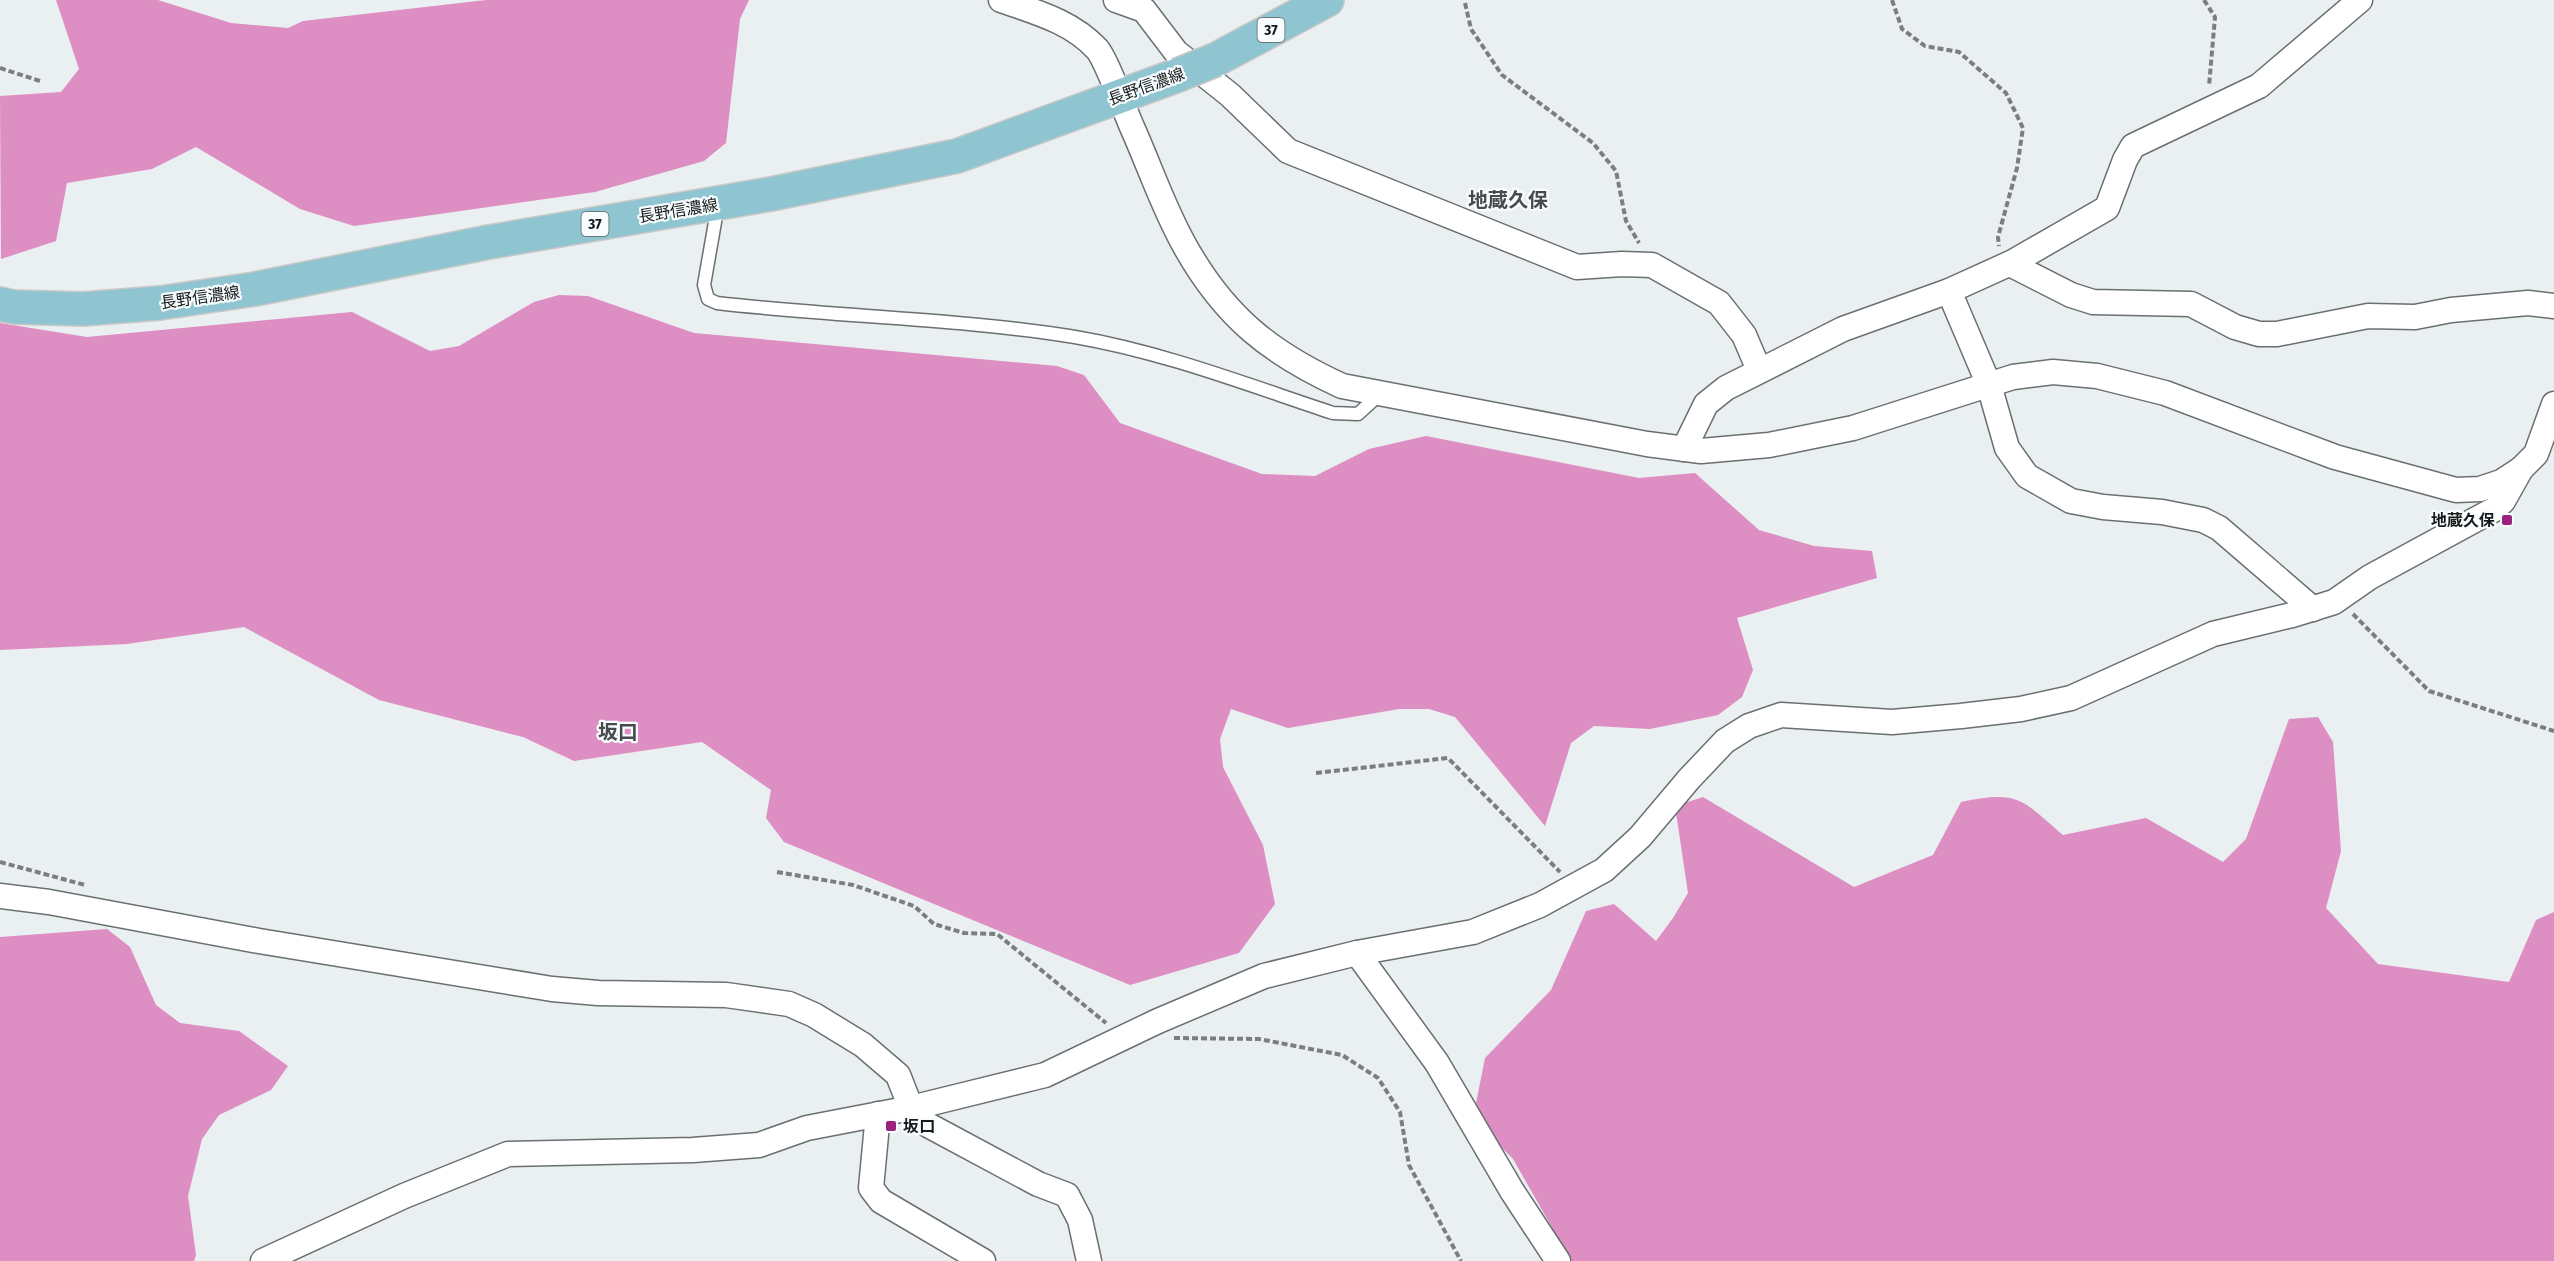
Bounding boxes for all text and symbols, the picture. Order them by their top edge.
road number: 37 [1258,18,1284,42]
street label: 長野信濃線 [1105,64,1187,109]
district label: 地蔵久保 [1468,188,1548,212]
street label: 長野信濃線 [637,195,719,226]
road number: 37 [582,212,608,236]
street label: 長野信濃線 [159,283,241,312]
place label: 地蔵久保 [2431,511,2495,530]
marker: 地蔵久保 [2500,513,2514,527]
district label: 坂口 [598,720,638,744]
place label: 坂口 [903,1117,935,1136]
marker: 坂口 [884,1119,898,1133]

